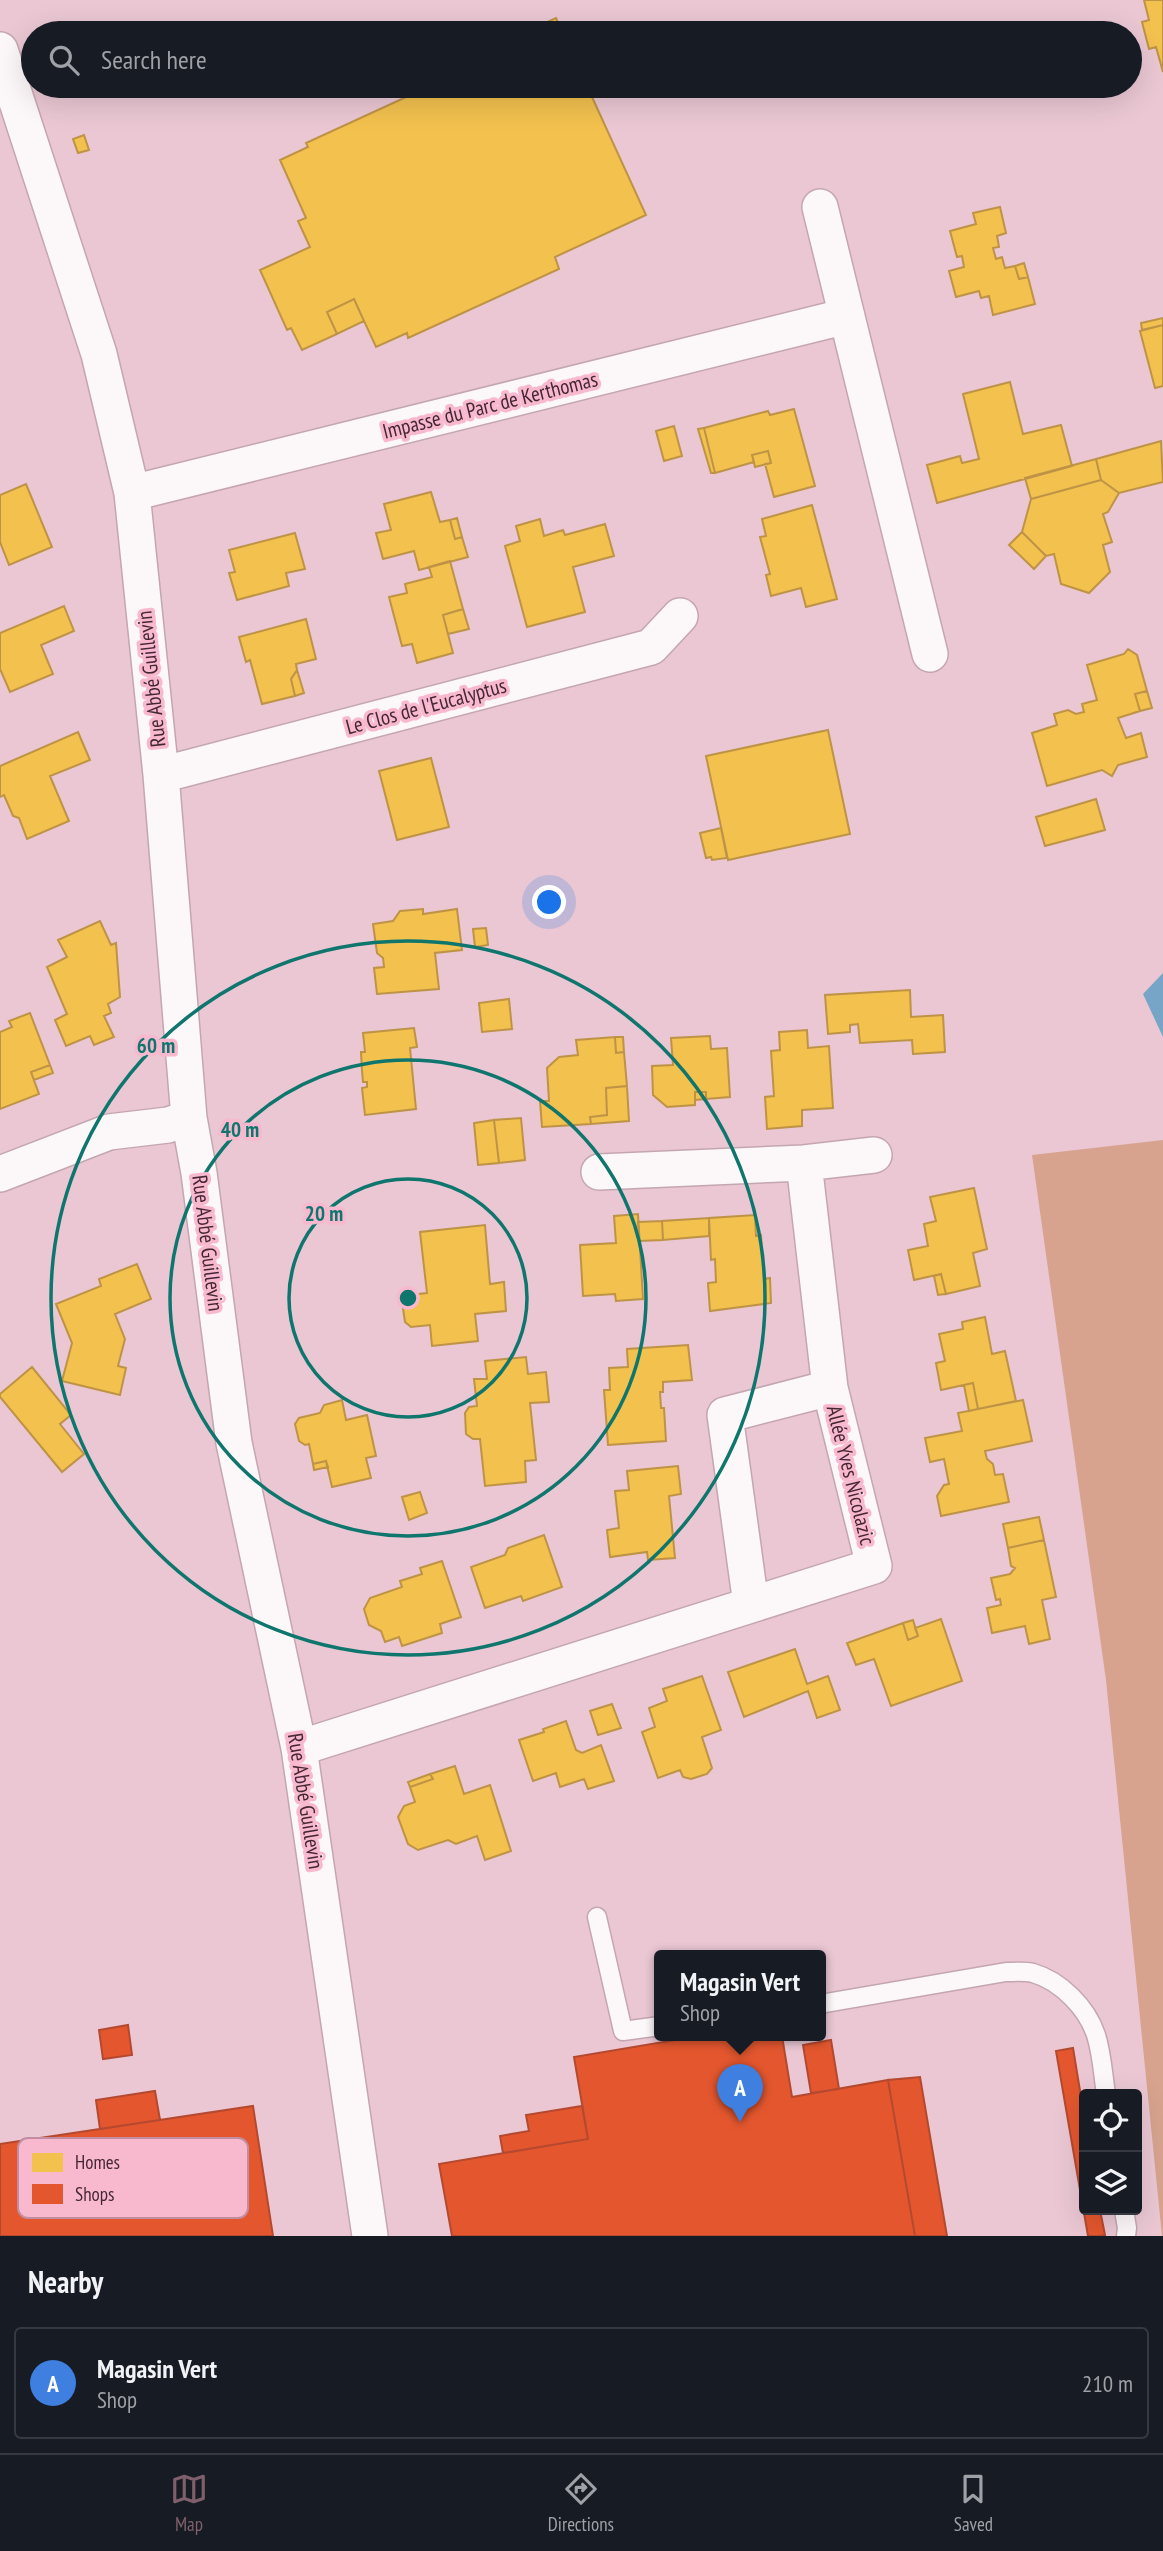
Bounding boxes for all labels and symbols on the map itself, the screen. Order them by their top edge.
street label: Impasse du Parc de Kerthomas [380,365,600,445]
street label: Rue Abbé Guillevin [130,609,172,749]
street label: Le Clos de l'Eucalyptus [343,672,509,740]
your location [532,885,566,919]
text: 60 m [137,1032,175,1059]
text: 40 m [221,1116,259,1143]
street label: Rue Abbé Guillevin [186,1173,230,1313]
text: 20 m [305,1200,343,1227]
centre of rings [396,1286,420,1310]
street label: Allée Yves Nicolazic [821,1402,882,1548]
street label: Rue Abbé Guillevin [282,1731,330,1871]
pin: A [717,2064,763,2122]
legend [18,2138,248,2218]
text: Homes [75,2150,120,2174]
text: Shops [75,2182,114,2206]

